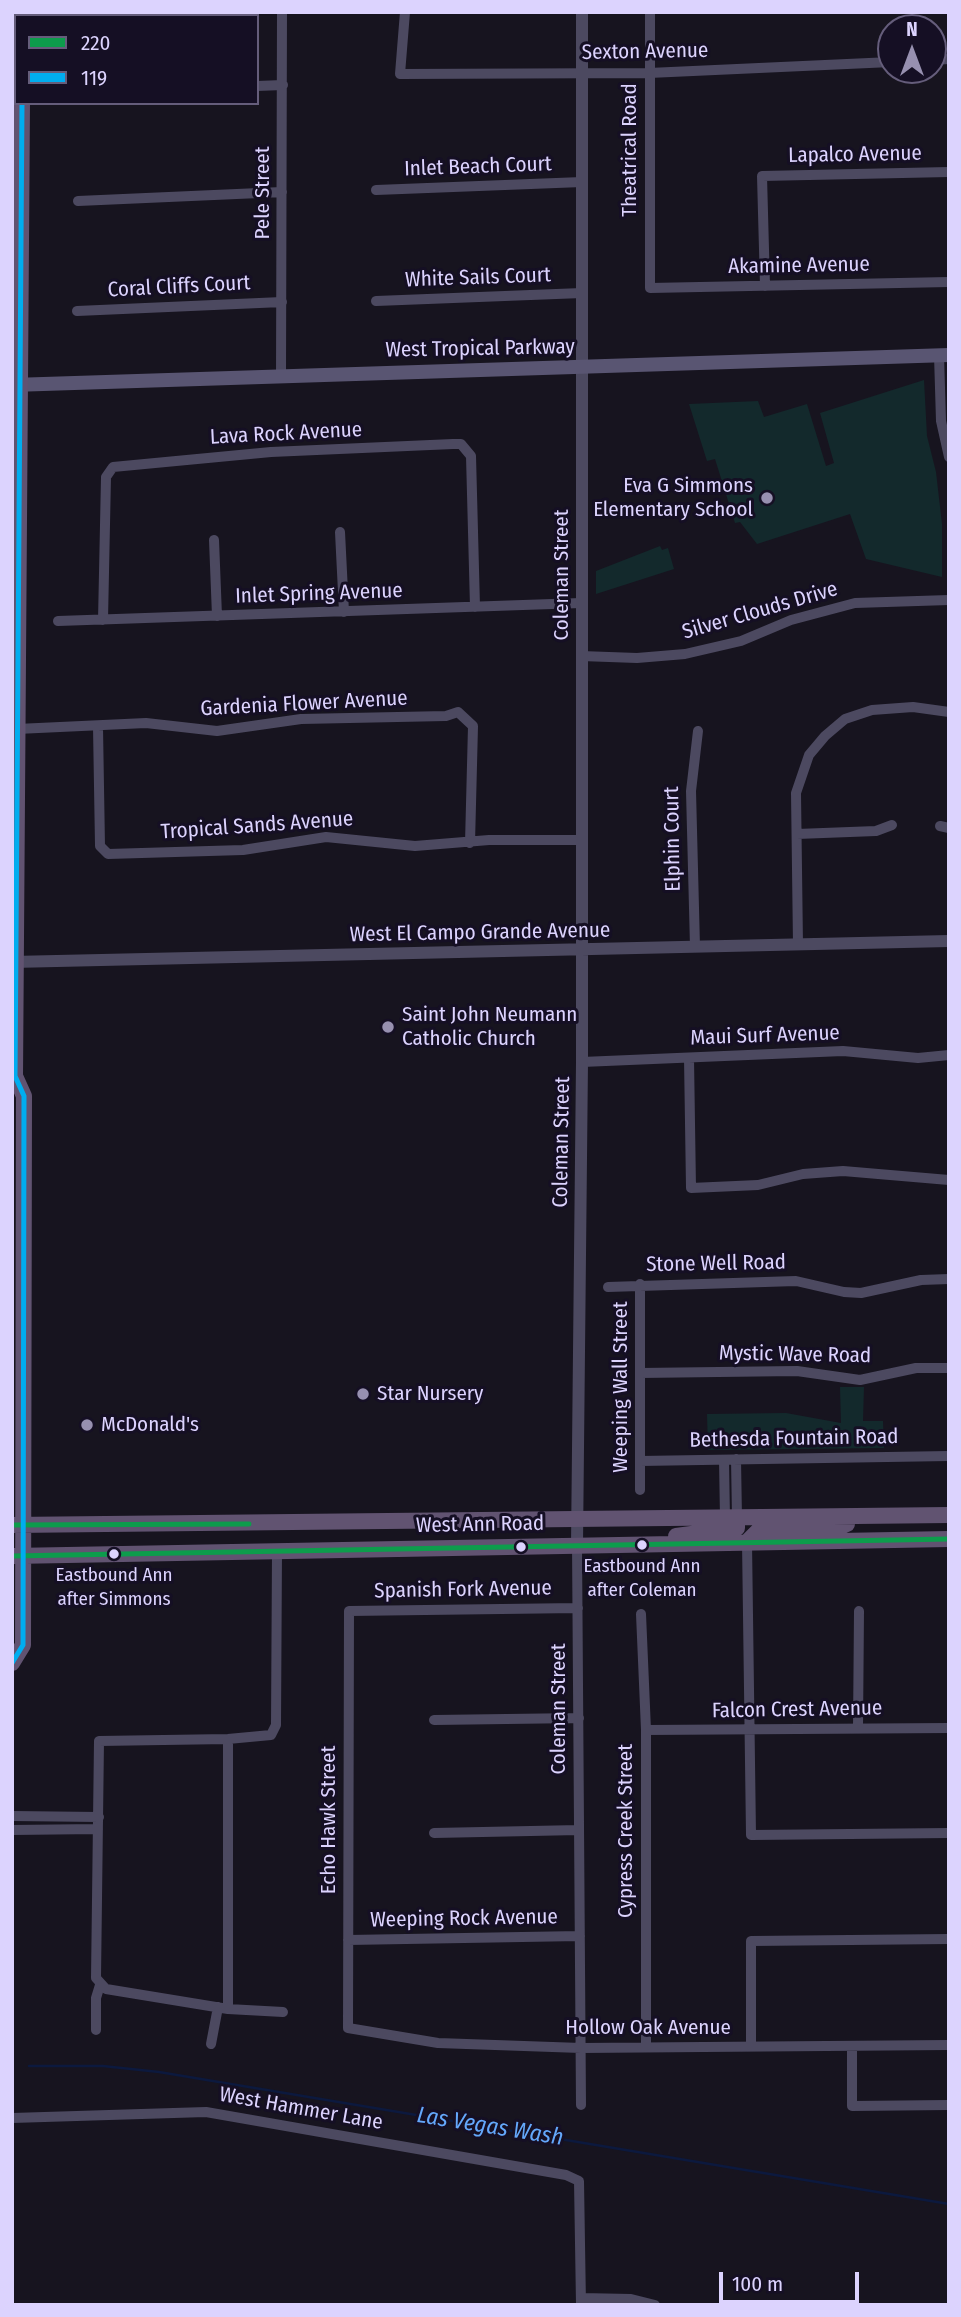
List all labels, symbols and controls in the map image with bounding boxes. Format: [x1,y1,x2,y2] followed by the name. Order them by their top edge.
[14,14,259,105] legend
[877,14,947,84] north arrow
[906,18,918,41] text: N
[81,30,110,56] text: 220
[582,38,708,66] street label: Sexton Avenue
[81,65,107,91] text: 119
[617,83,643,217] street label: Theatrical Road
[788,141,922,169] street label: Lapalco Avenue
[250,146,276,240] street label: Pele Street
[404,152,552,182] street label: Inlet Beach Court
[728,252,870,280] street label: Akamine Avenue
[405,263,551,293] street label: White Sails Court
[107,271,251,303] street label: Coral Cliffs Court
[385,335,575,363] street label: West Tropical Parkway
[209,417,363,451] street label: Lava Rock Avenue
[593,473,753,523] place label: Eva G Simmons Elementary School
[759,490,775,506] marker: Eva G Simmons Elementary School
[549,509,575,641] street label: Coleman Street
[679,577,841,645] street label: Silver Clouds Drive
[235,578,403,610] street label: Inlet Spring Avenue
[200,686,408,722] street label: Gardenia Flower Avenue
[659,786,687,892] street label: Elphin Court
[160,807,354,845] street label: Tropical Sands Avenue
[349,918,611,948] street label: West El Campo Grande Avenue
[402,1002,577,1052] place label: Saint John Neumann Catholic Church
[380,1019,396,1035] marker: Saint John Neumann Catholic Church
[690,1021,840,1051] street label: Maui Surf Avenue
[548,1076,576,1208] street label: Coleman Street
[646,1250,786,1278] street label: Stone Well Road
[608,1301,634,1473] street label: Weeping Wall Street
[719,1341,871,1369] street label: Mystic Wave Road
[377,1381,483,1407] place label: Star Nursery
[355,1386,371,1402] marker: Star Nursery
[101,1412,199,1438] place label: McDonald's
[79,1417,95,1433] marker: McDonald's
[689,1425,899,1453] street label: Bethesda Fountain Road
[416,1511,544,1539] street label: West Ann Road
[635,1538,649,1552] marker: Eastbound Ann after Coleman
[514,1540,528,1554] unlabelled marker
[107,1547,121,1561] marker: Eastbound Ann after Simmons
[584,1556,700,1600] place label: Eastbound Ann after Coleman
[56,1565,172,1609] place label: Eastbound Ann after Simmons
[374,1576,552,1604] street label: Spanish Fork Avenue
[546,1643,572,1775] street label: Coleman Street
[712,1696,882,1724] street label: Falcon Crest Avenue
[613,1744,639,1918] street label: Cypress Creek Street
[316,1746,342,1894] street label: Echo Hawk Street
[370,1905,558,1933] street label: Weeping Rock Avenue
[565,2015,731,2041] street label: Hollow Oak Avenue
[217,2082,385,2136] street label: West Hammer Lane
[415,2102,565,2152] water label: Las Vegas Wash
[723,2258,863,2302] scale bar
[732,2271,783,2297] text: 100 m

